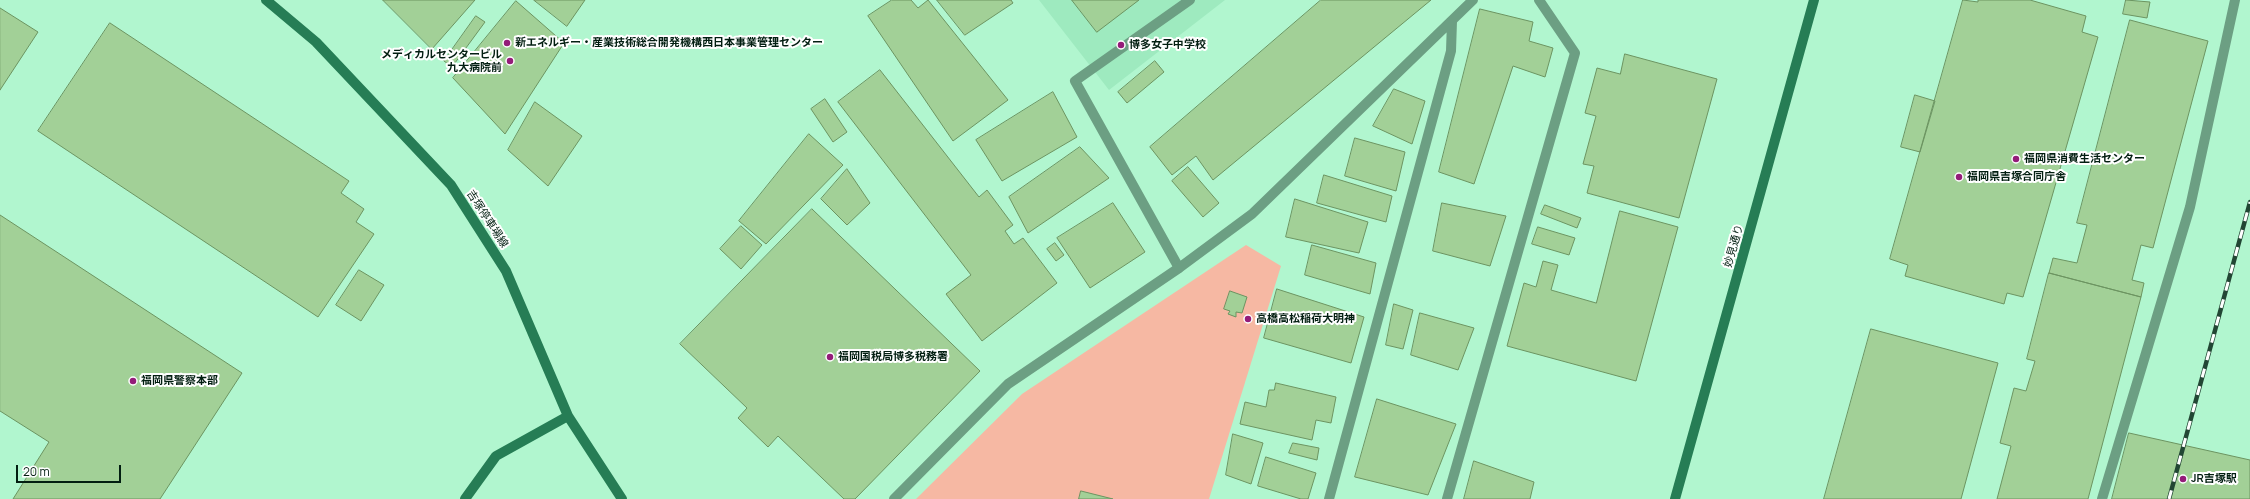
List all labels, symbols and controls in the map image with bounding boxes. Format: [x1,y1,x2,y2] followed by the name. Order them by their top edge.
[515,36,823,50] place label: 新エネルギー・産業技術総合開発機構西日本事業管理センター
[502,38,512,48] marker: 新エネルギー・産業技術総合開発機構西日本事業管理センター
[1129,38,1206,52] place label: 博多女子中学校
[1116,40,1126,50] marker: 博多女子中学校
[381,48,502,74] place label: メディカルセンタービル 九大病院前
[505,56,515,66] marker: メディカルセンタービル 九大病院前
[2024,152,2145,166] place label: 福岡県消費生活センター
[2011,154,2021,164] marker: 福岡県消費生活センター
[1967,170,2066,184] place label: 福岡県吉塚合同庁舎
[1954,172,1964,182] marker: 福岡県吉塚合同庁舎
[463,188,511,250] street label: 吉塚停車場線
[1722,223,1746,269] street label: 妙見通り
[1256,312,1355,326] place label: 高橋高松稲荷大明神
[1243,314,1253,324] marker: 高橋高松稲荷大明神
[838,350,948,364] place label: 福岡国税局博多税務署
[825,352,835,362] marker: 福岡国税局博多税務署
[141,374,218,388] place label: 福岡県警察本部
[128,376,138,386] marker: 福岡県警察本部
[18,457,123,483] scale bar
[23,463,50,480] text: 20 m
[2191,472,2237,486] place label: JR吉塚駅
[2178,474,2188,484] marker: JR吉塚駅

